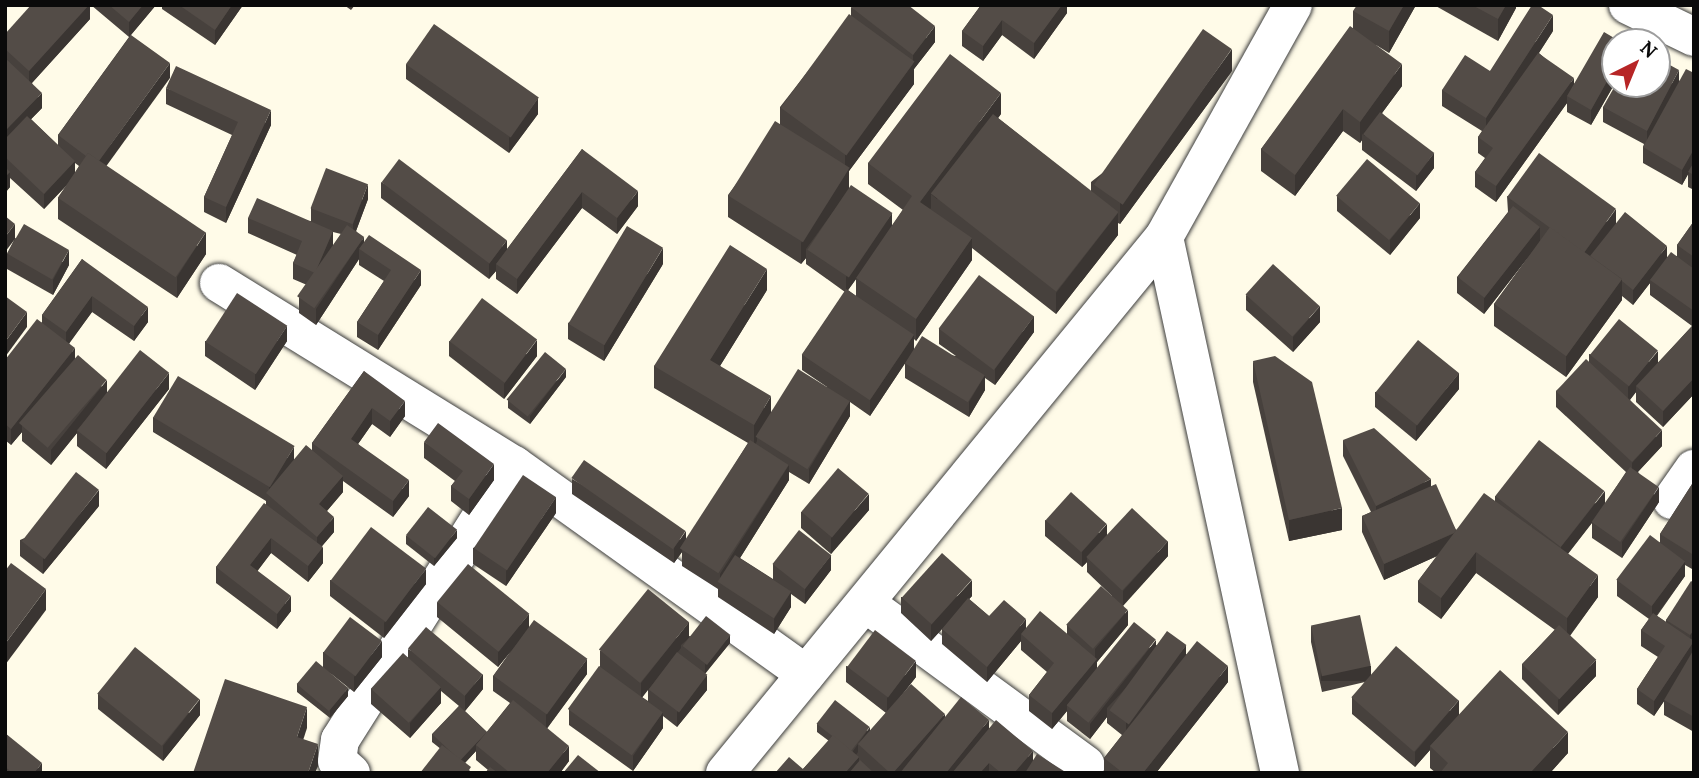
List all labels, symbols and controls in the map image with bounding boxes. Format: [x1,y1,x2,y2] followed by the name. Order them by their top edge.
[1601,28,1671,98] north arrow
[1635,35,1663,63] text: N

